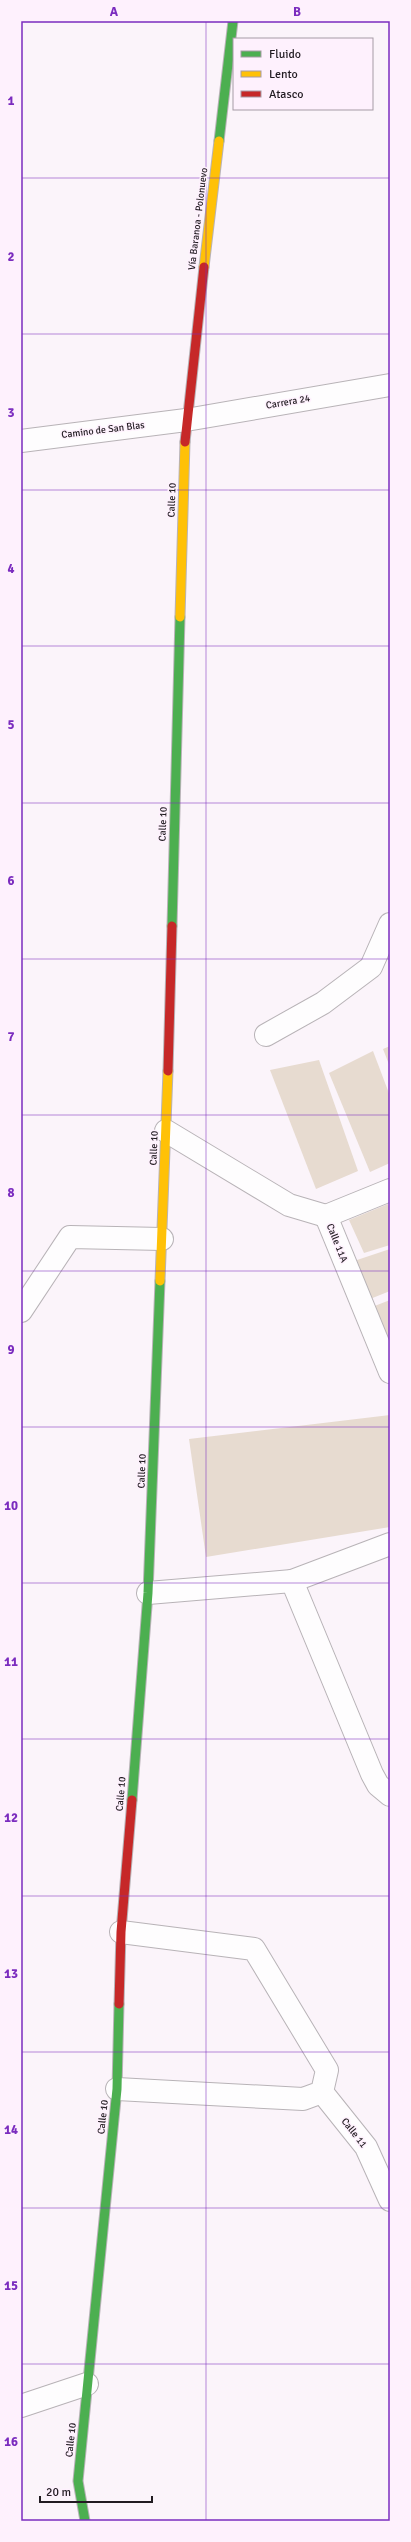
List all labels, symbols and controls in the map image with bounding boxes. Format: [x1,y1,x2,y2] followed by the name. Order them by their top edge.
[110,4,119,20] text: A
[293,4,301,20] text: B
[233,38,373,110] legend
[269,47,301,62] text: Fluido
[269,67,298,82] text: Lento
[269,87,304,102] text: Atasco
[7,93,15,109] text: 1
[186,167,210,271] street label: Vía Baranoa - Polonuevo
[7,249,15,265] text: 2
[265,392,312,412] street label: Carrera 24
[7,405,15,421] text: 3
[61,419,146,441] street label: Camino de San Blas
[165,482,179,518] street label: Calle 10
[7,561,15,577] text: 4
[7,717,15,733] text: 5
[156,806,170,842] street label: Calle 10
[7,873,15,889] text: 6
[7,1029,15,1045] text: 7
[147,1130,161,1166] street label: Calle 10
[7,1185,15,1201] text: 8
[324,1222,350,1264] street label: Calle 11A
[7,1342,15,1358] text: 9
[135,1453,149,1489] street label: Calle 10
[4,1498,18,1514] text: 10
[4,1654,18,1670] text: 11
[114,1776,128,1812] street label: Calle 10
[4,1810,18,1826] text: 12
[4,1966,18,1982] text: 13
[95,2099,111,2135] street label: Calle 10
[339,2116,369,2150] street label: Calle 11
[4,2122,18,2138] text: 14
[4,2278,18,2294] text: 15
[63,2422,79,2458] street label: Calle 10
[4,2434,18,2450] text: 16
[40,2478,152,2504] scale bar
[46,2485,71,2500] text: 20 m

